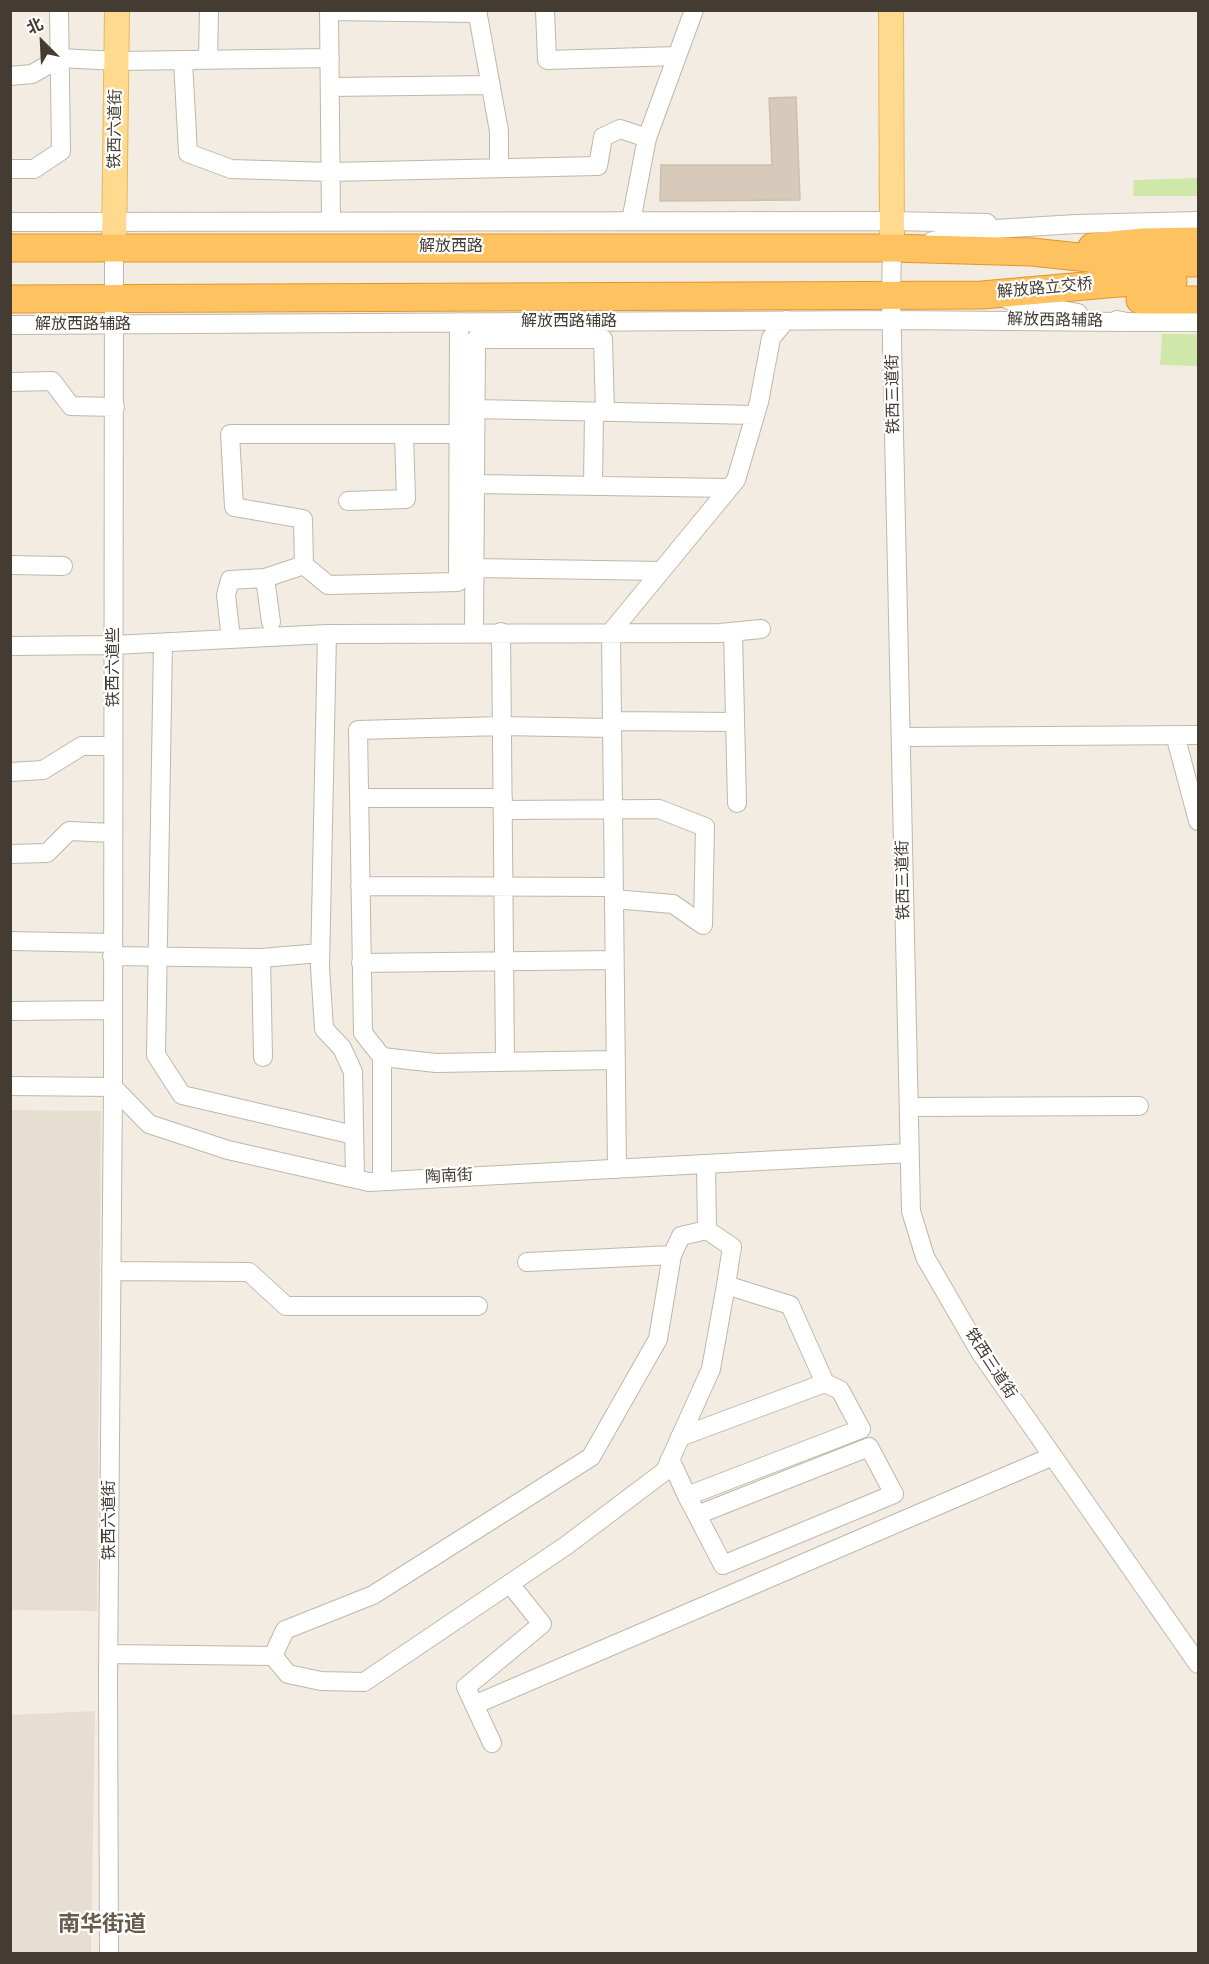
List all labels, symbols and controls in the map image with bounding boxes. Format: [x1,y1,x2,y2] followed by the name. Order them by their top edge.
[22,11,47,40] text: 北
[12,12,72,72] north arrow
[106,89,126,169] street label: 铁西六道街
[419,237,483,257] street label: 解放西路
[996,275,1094,303] street label: 解放路立交桥
[1007,311,1103,331] street label: 解放西路辅路
[521,312,617,332] street label: 解放西路辅路
[35,315,131,335] street label: 解放西路辅路
[884,354,904,434] street label: 铁西三道街
[104,627,124,707] street label: 铁西六道些
[894,840,914,920] street label: 铁西三道街
[425,1166,473,1188] street label: 陶南街
[960,1325,1020,1403] street label: 铁西三道街
[100,1480,120,1560] street label: 铁西六道街
[58,1913,146,1939] district label: 南华街道

